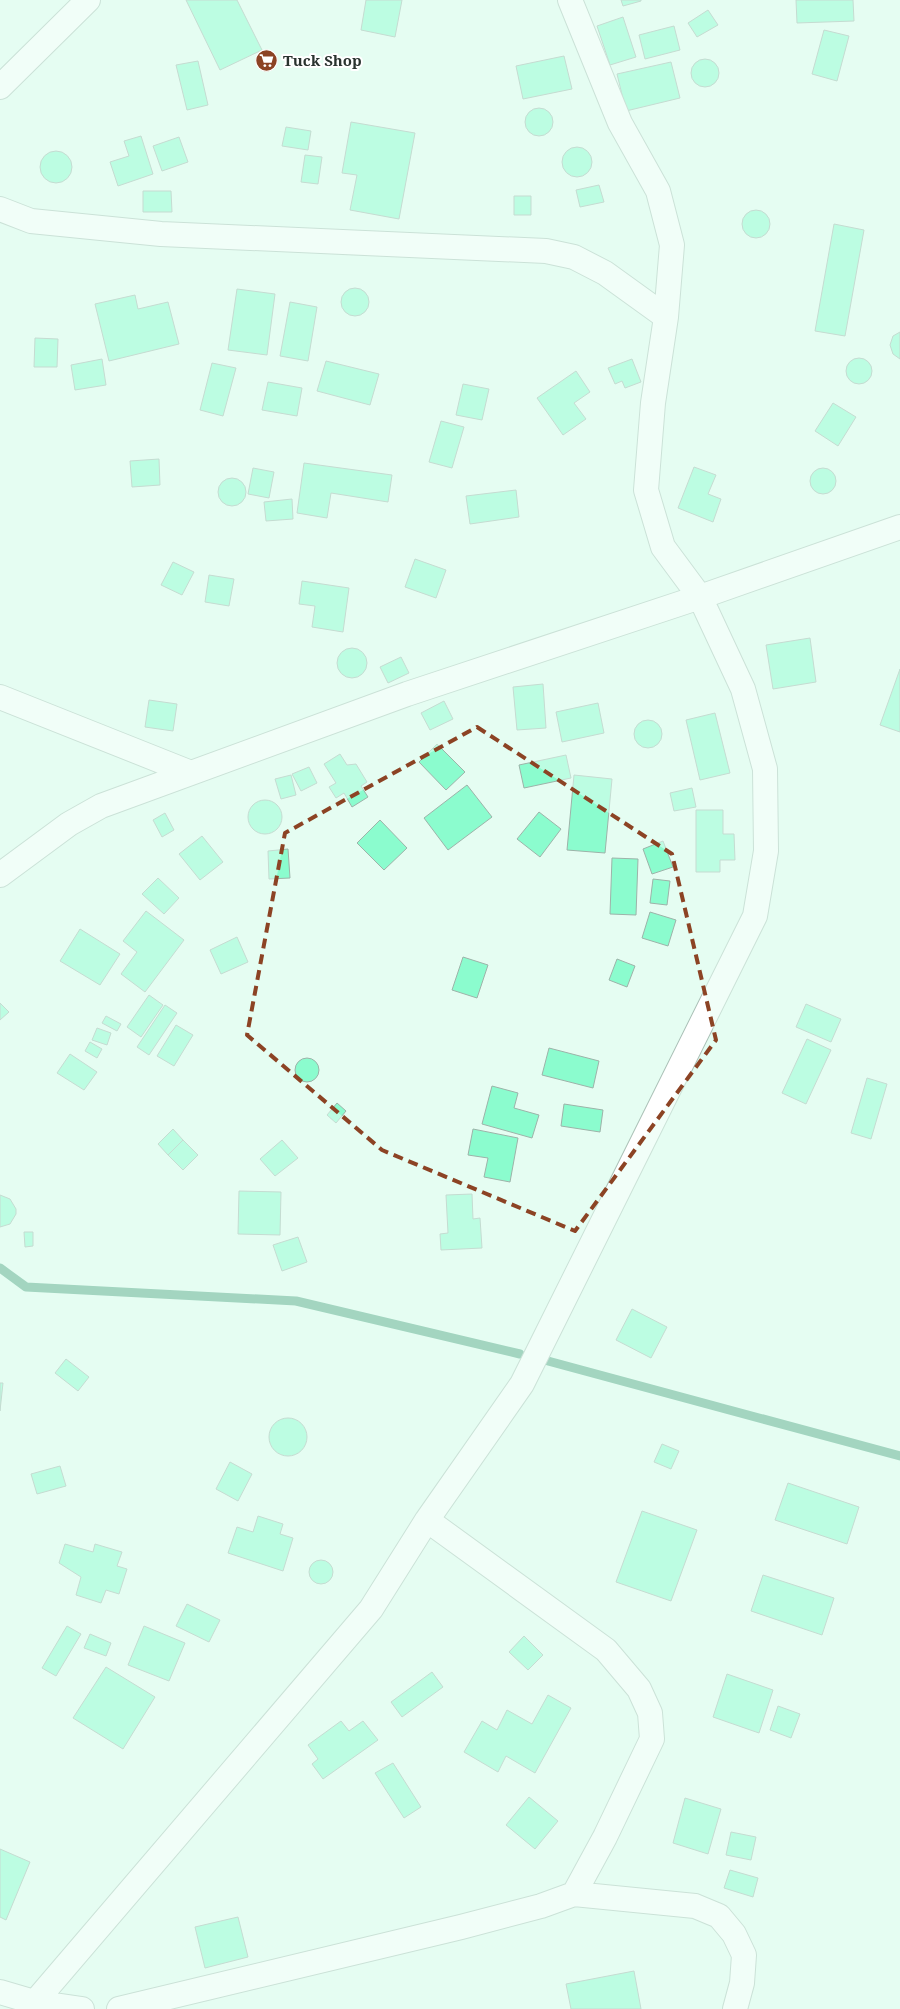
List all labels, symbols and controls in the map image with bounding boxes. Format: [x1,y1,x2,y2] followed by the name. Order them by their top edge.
[255,48,279,72] supermarket icon: Tuck Shop
[283,50,362,70] place label: Tuck Shop

